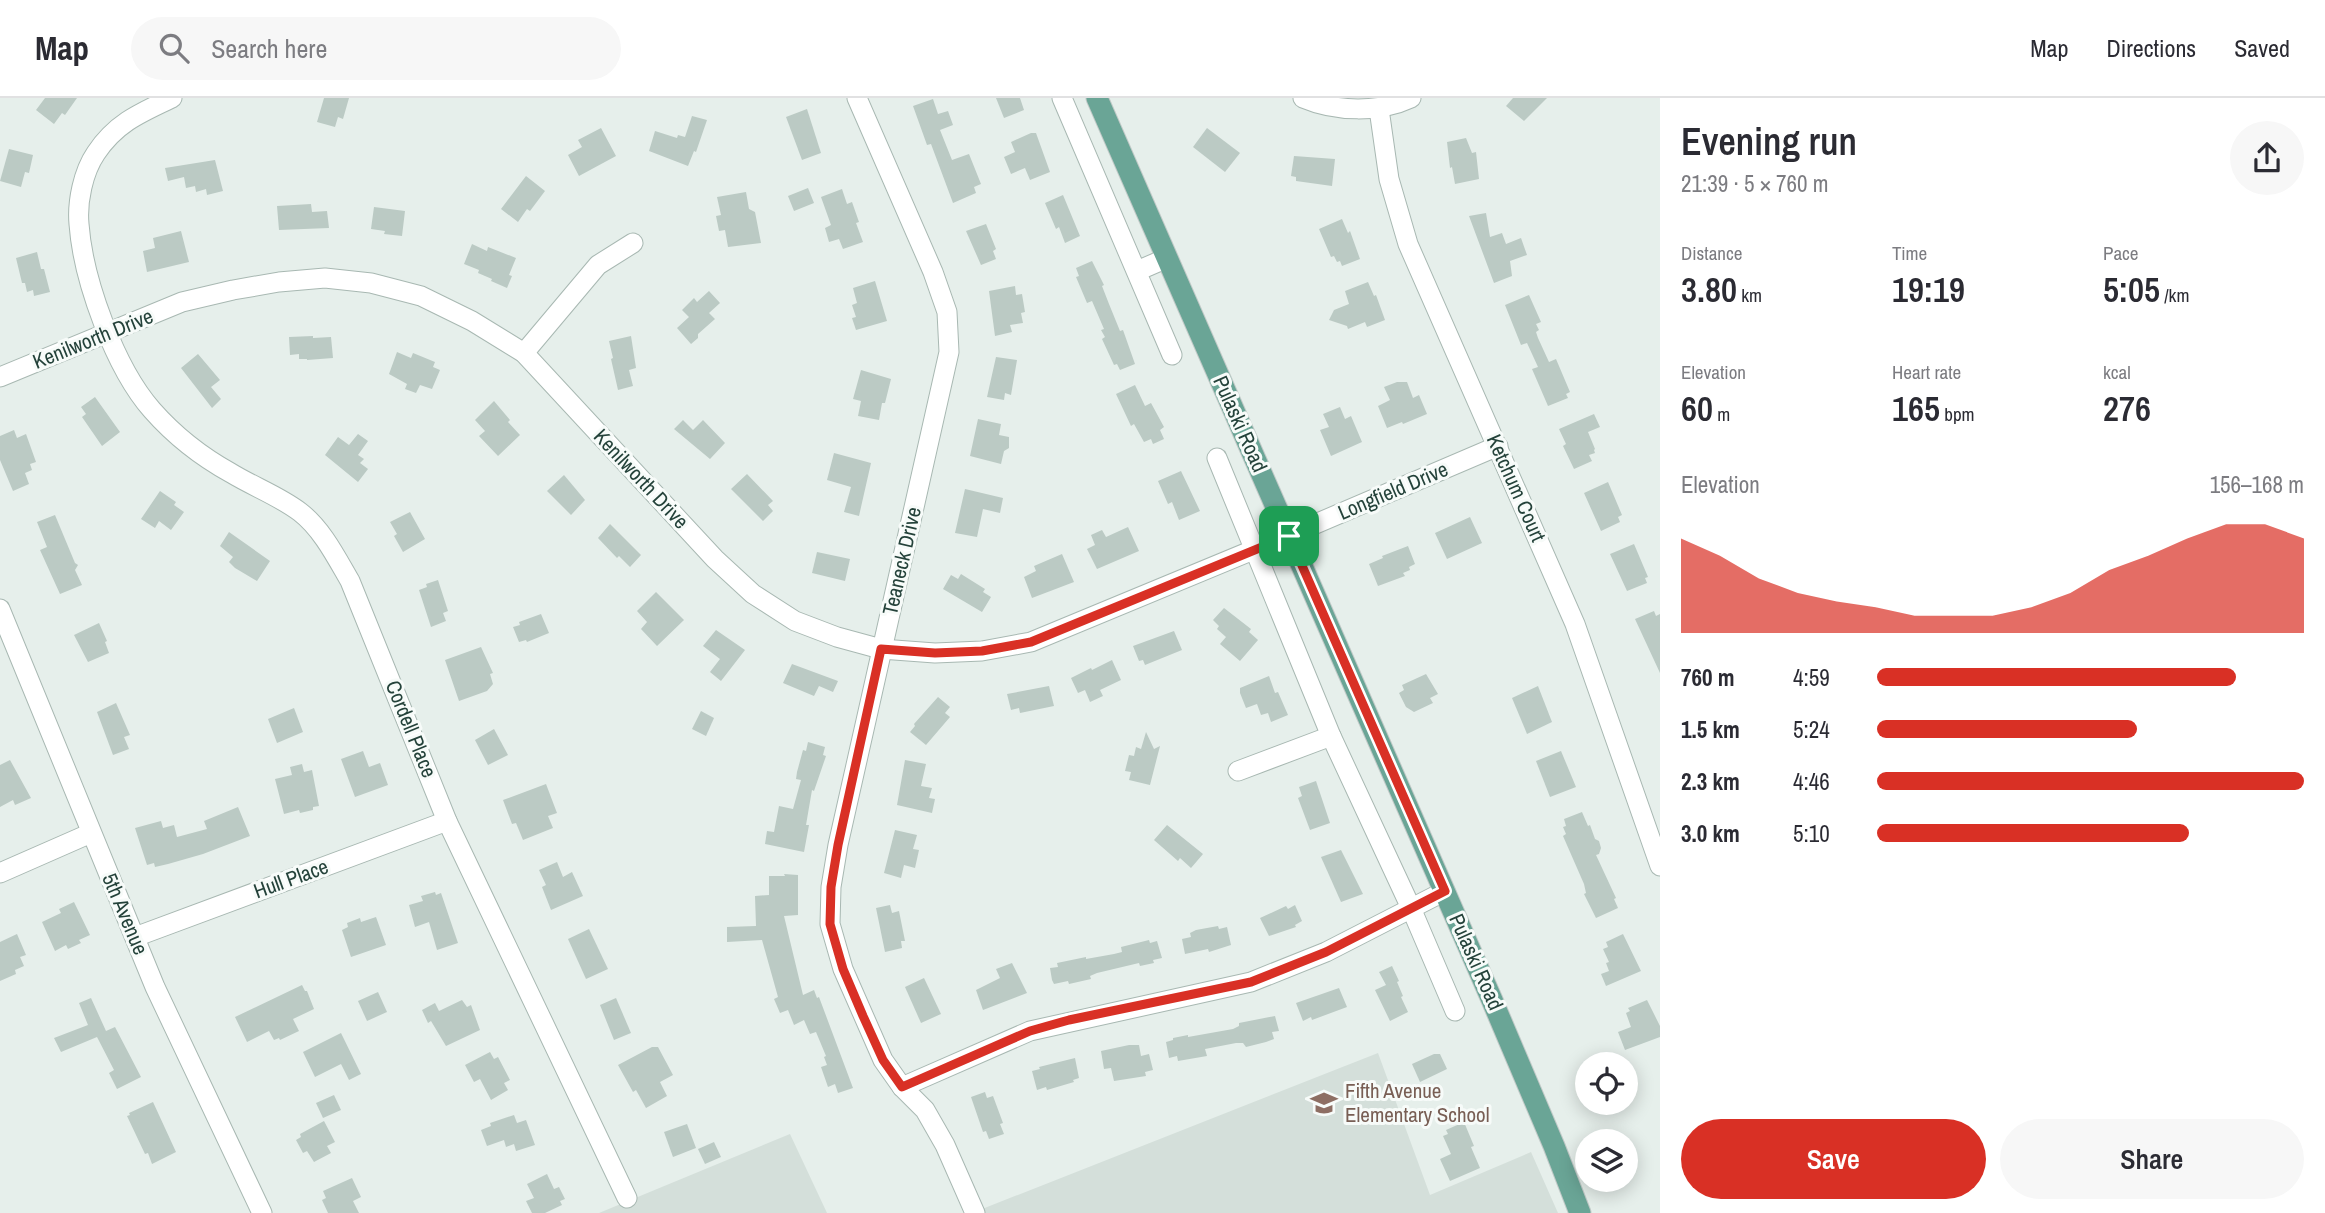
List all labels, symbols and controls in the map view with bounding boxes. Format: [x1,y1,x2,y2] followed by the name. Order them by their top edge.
[131,17,621,80] search box
[35,26,89,70] text: Map
[155,29,193,67] icon: search
[211,31,327,66] text: Search here
[2030,32,2068,64] text: Map
[2106,32,2196,64] text: Directions
[2234,32,2290,64] text: Saved
[1681,116,1857,167] text: Evening run
[2230,121,2304,195] button: share
[1681,168,1828,199] text: 21:39 · 5 × 760 m
[1681,240,1742,266] text: Distance
[1892,240,1927,266] text: Time
[2103,240,2139,266] text: Pace
[1681,266,1737,313] text: 3.80
[1892,266,1965,313] text: 19:19
[2103,266,2160,313] text: 5:05
[1737,282,1762,308] text: km
[2160,282,2189,308] text: /km
[28,301,157,376] street label: Kenilworth Drive
[1681,359,1746,385] text: Elevation
[1892,359,1961,385] text: Heart rate
[2103,359,2131,385] text: kcal
[1206,371,1275,476] street label: Pulaski Road
[1681,385,1713,432] text: 60
[1892,385,1940,432] text: 165
[2103,385,2151,432] text: 276
[1713,401,1730,427] text: m
[1940,401,1975,427] text: bpm
[587,422,695,535] street label: Kenilworth Drive
[1480,429,1553,546] street label: Ketchum Court
[1333,454,1452,527] street label: Longfield Drive
[1681,469,1760,500] text: Elevation
[2210,469,2304,500] text: 156–168 m
[875,504,928,618] street label: Teaneck Drive
[1259,506,1319,566] pin
[1270,517,1308,555] icon: arrive
[1681,662,1734,693] text: 760 m
[1793,662,1830,693] text: 4:59
[379,676,444,782] street label: Cordell Place
[1681,714,1740,745] text: 1.5 km
[1793,714,1830,745] text: 5:24
[1681,766,1740,797] text: 2.3 km
[1793,766,1830,797] text: 4:46
[1681,818,1740,849] text: 3.0 km
[1793,818,1830,849] text: 5:10
[249,852,332,905] street label: Hull Place
[95,869,156,959] street label: 5th Avenue
[1442,909,1511,1014] street label: Pulaski Road
[1575,1052,1638,1192] map controls
[1575,1052,1638,1115] button: locate
[1345,1076,1490,1129] place label: Fifth Avenue Elementary School
[1309,1088,1339,1118] school or university icon: Fifth Avenue Elementary School
[1681,1119,1986,1199] button: Save
[2000,1119,2304,1199] button: Share
[1575,1129,1638,1192] button: layers

